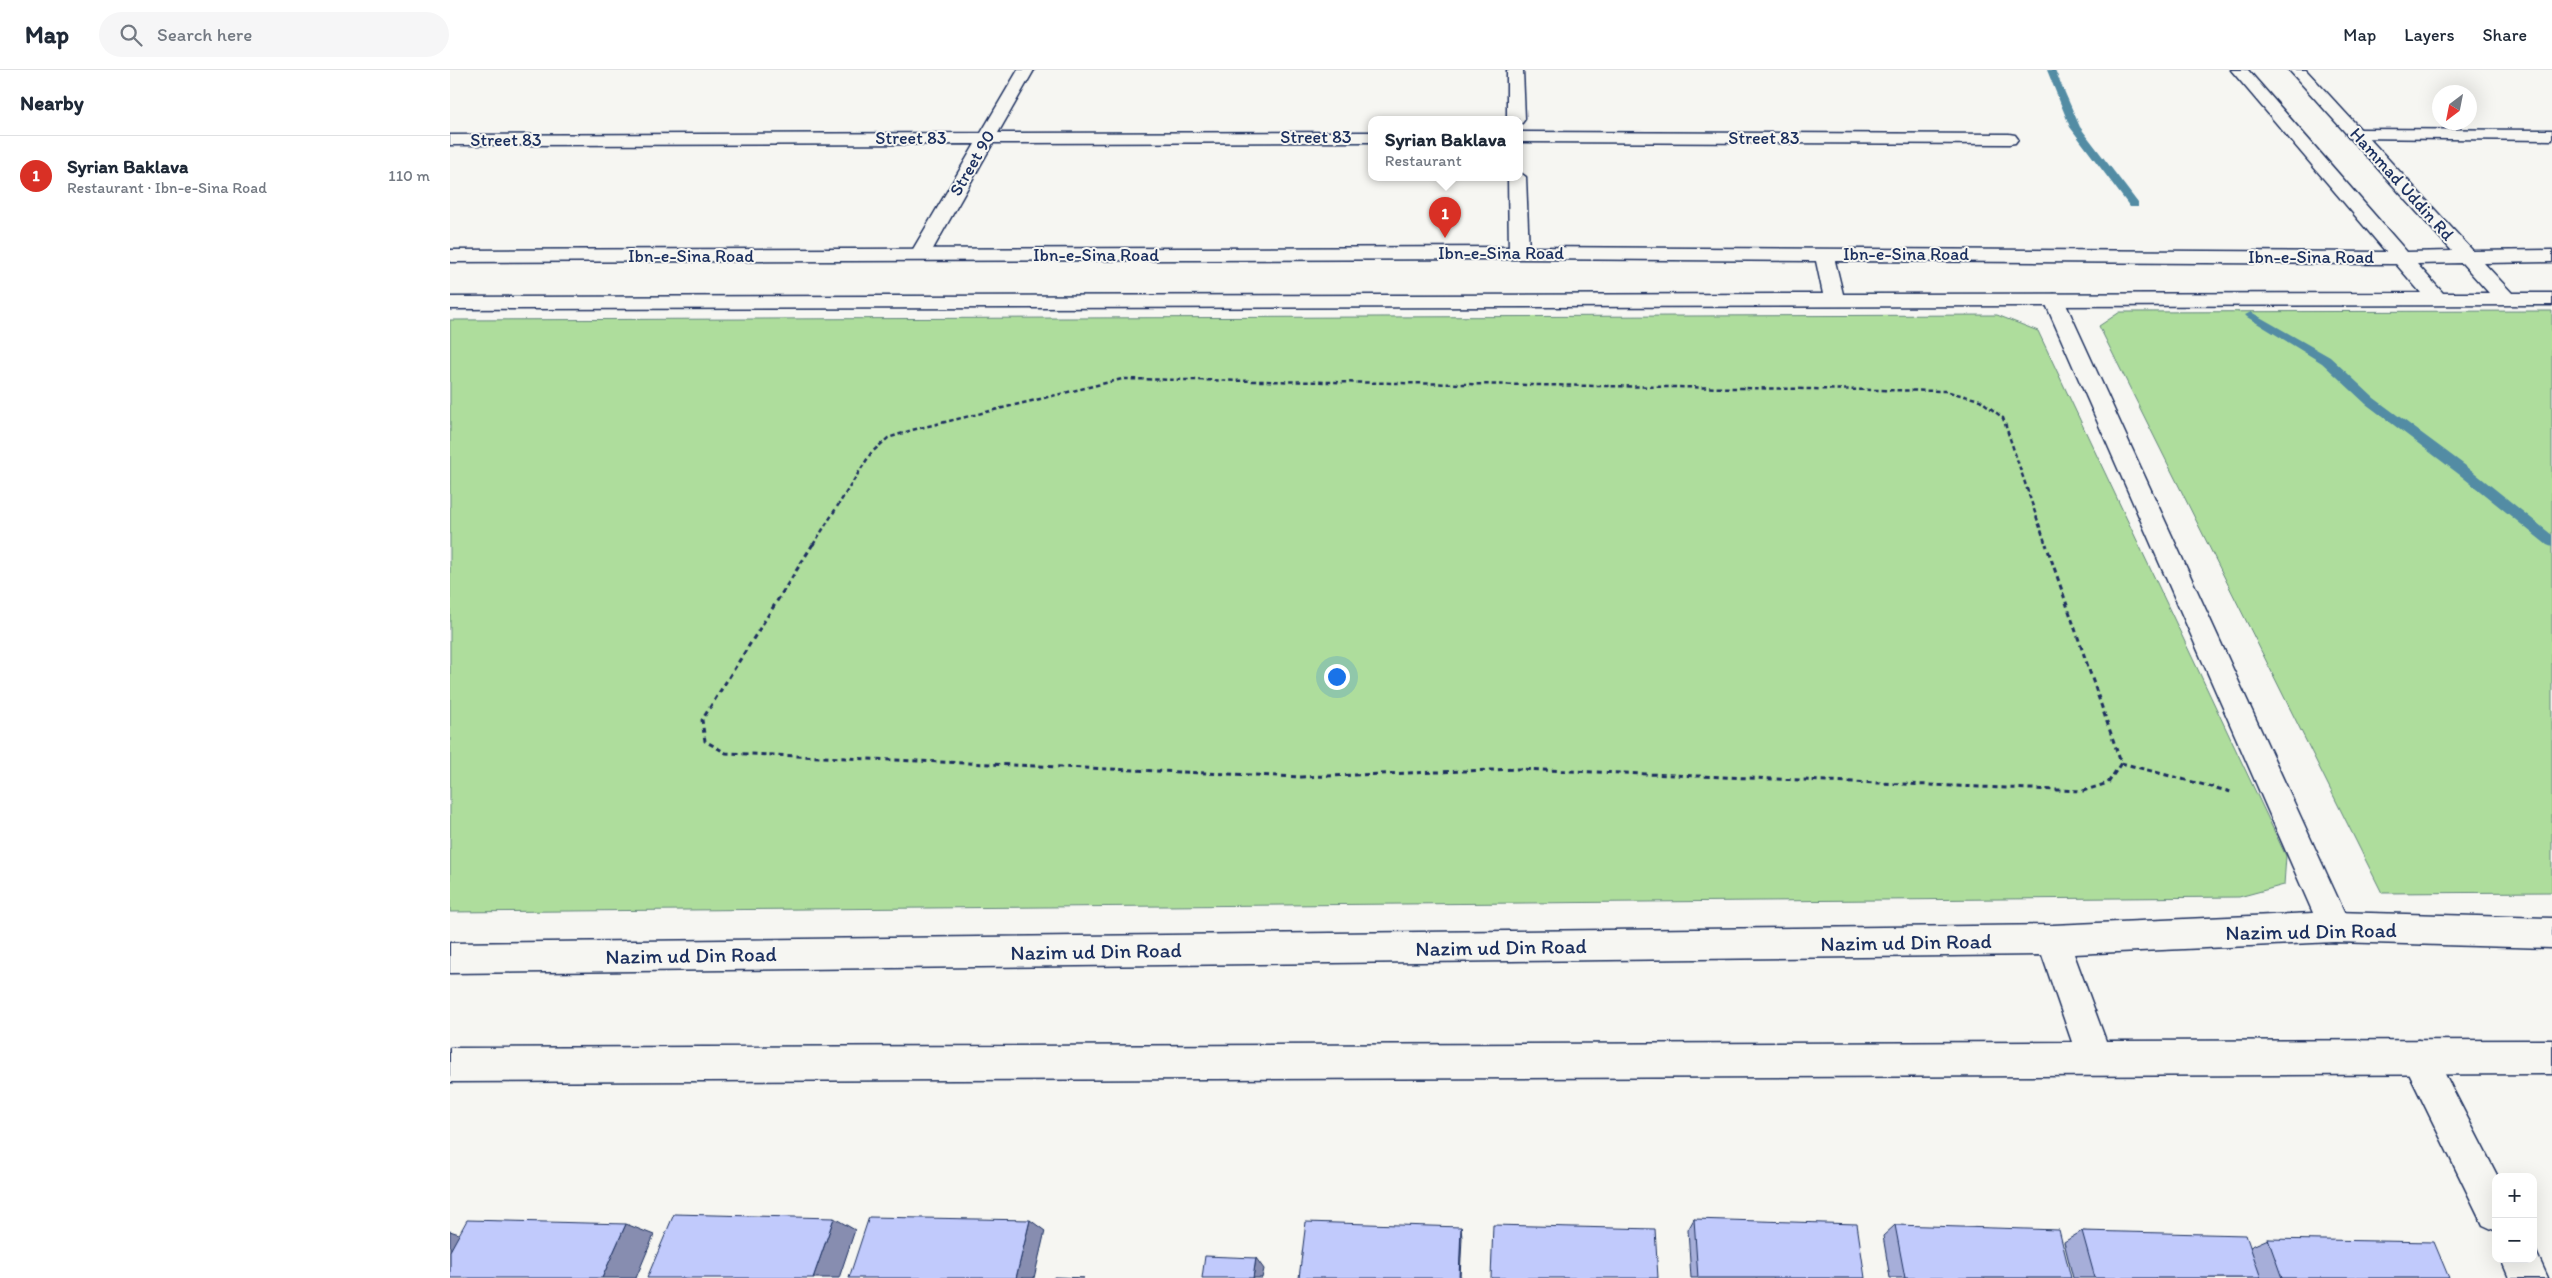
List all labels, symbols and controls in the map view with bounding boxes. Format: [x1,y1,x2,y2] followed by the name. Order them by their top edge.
[99,12,449,57] search box
[25,20,69,49] text: Map
[117,21,145,49] icon: search
[157,23,252,46] text: Search here
[2343,24,2376,46] text: Map
[2404,24,2454,46] text: Layers
[2482,24,2527,46] text: Share
[2432,85,2477,130] north arrow
[20,90,84,115] text: Nearby
[1368,116,1523,181] popup
[2345,123,2459,245] street label: Hammad Uddin Rd
[944,126,1000,200] street label: Street 90
[1280,126,1352,148] street label: Street 83
[875,127,947,149] street label: Street 83
[1728,127,1800,149] street label: Street 83
[1385,128,1506,151] text: Syrian Baklava
[470,129,542,151] street label: Street 83
[1385,151,1462,170] text: Restaurant
[67,155,188,178] text: Syrian Baklava
[32,166,40,185] text: 1
[388,166,430,185] text: 110 m
[67,178,267,197] text: Restaurant · Ibn-e-Sina Road
[1429,197,1461,238] pin: 1
[1438,242,1564,264] street label: Ibn-e-Sina Road
[1843,243,1969,265] street label: Ibn-e-Sina Road
[1033,244,1159,266] street label: Ibn-e-Sina Road
[628,245,754,267] street label: Ibn-e-Sina Road
[2248,246,2374,268] street label: Ibn-e-Sina Road
[1324,664,1350,690] your location
[2225,917,2397,945] street label: Nazim ud Din Road
[1820,928,1992,956] street label: Nazim ud Din Road
[1415,933,1587,961] street label: Nazim ud Din Road
[1010,937,1182,965] street label: Nazim ud Din Road
[605,941,777,969] street label: Nazim ud Din Road
[2492,1173,2537,1263] map controls
[2492,1173,2537,1218] button: +
[2492,1218,2537,1263] button: −

